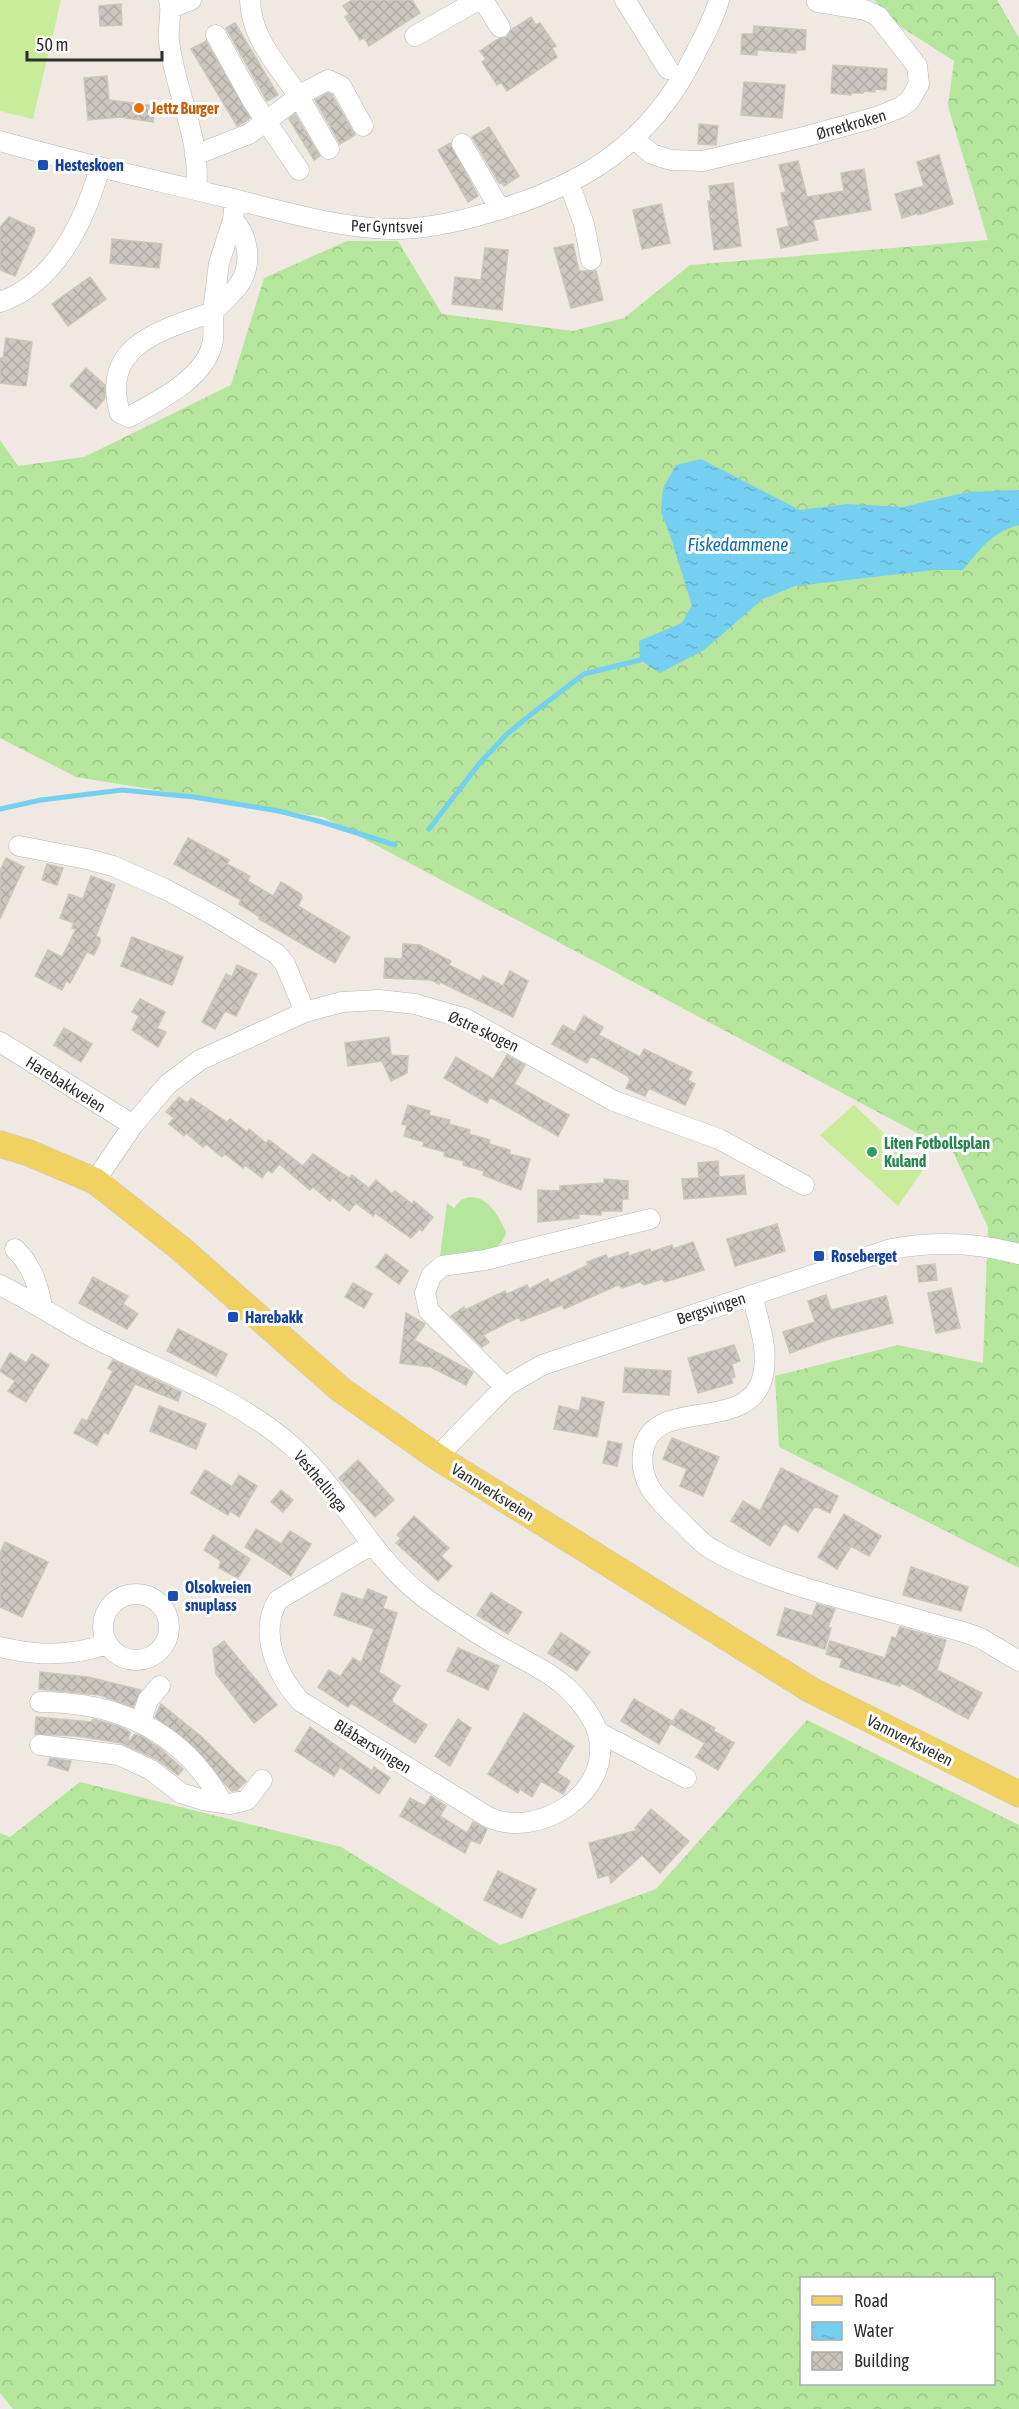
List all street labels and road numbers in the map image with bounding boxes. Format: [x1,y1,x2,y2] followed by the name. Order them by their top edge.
[814,105,888,143] street label: Ørretkroken
[351,216,423,237] street label: Per Gyntsvei
[446,1007,522,1056] street label: Østre skogen
[23,1052,109,1116] street label: Harebakkveien
[674,1288,748,1329] street label: Bergsvingen
[290,1447,352,1516] street label: Vesthellinga
[448,1460,538,1524] street label: Vannverksveien
[864,1711,956,1769] street label: Vannverksveien
[331,1715,415,1778] street label: Blåbærsvingen

